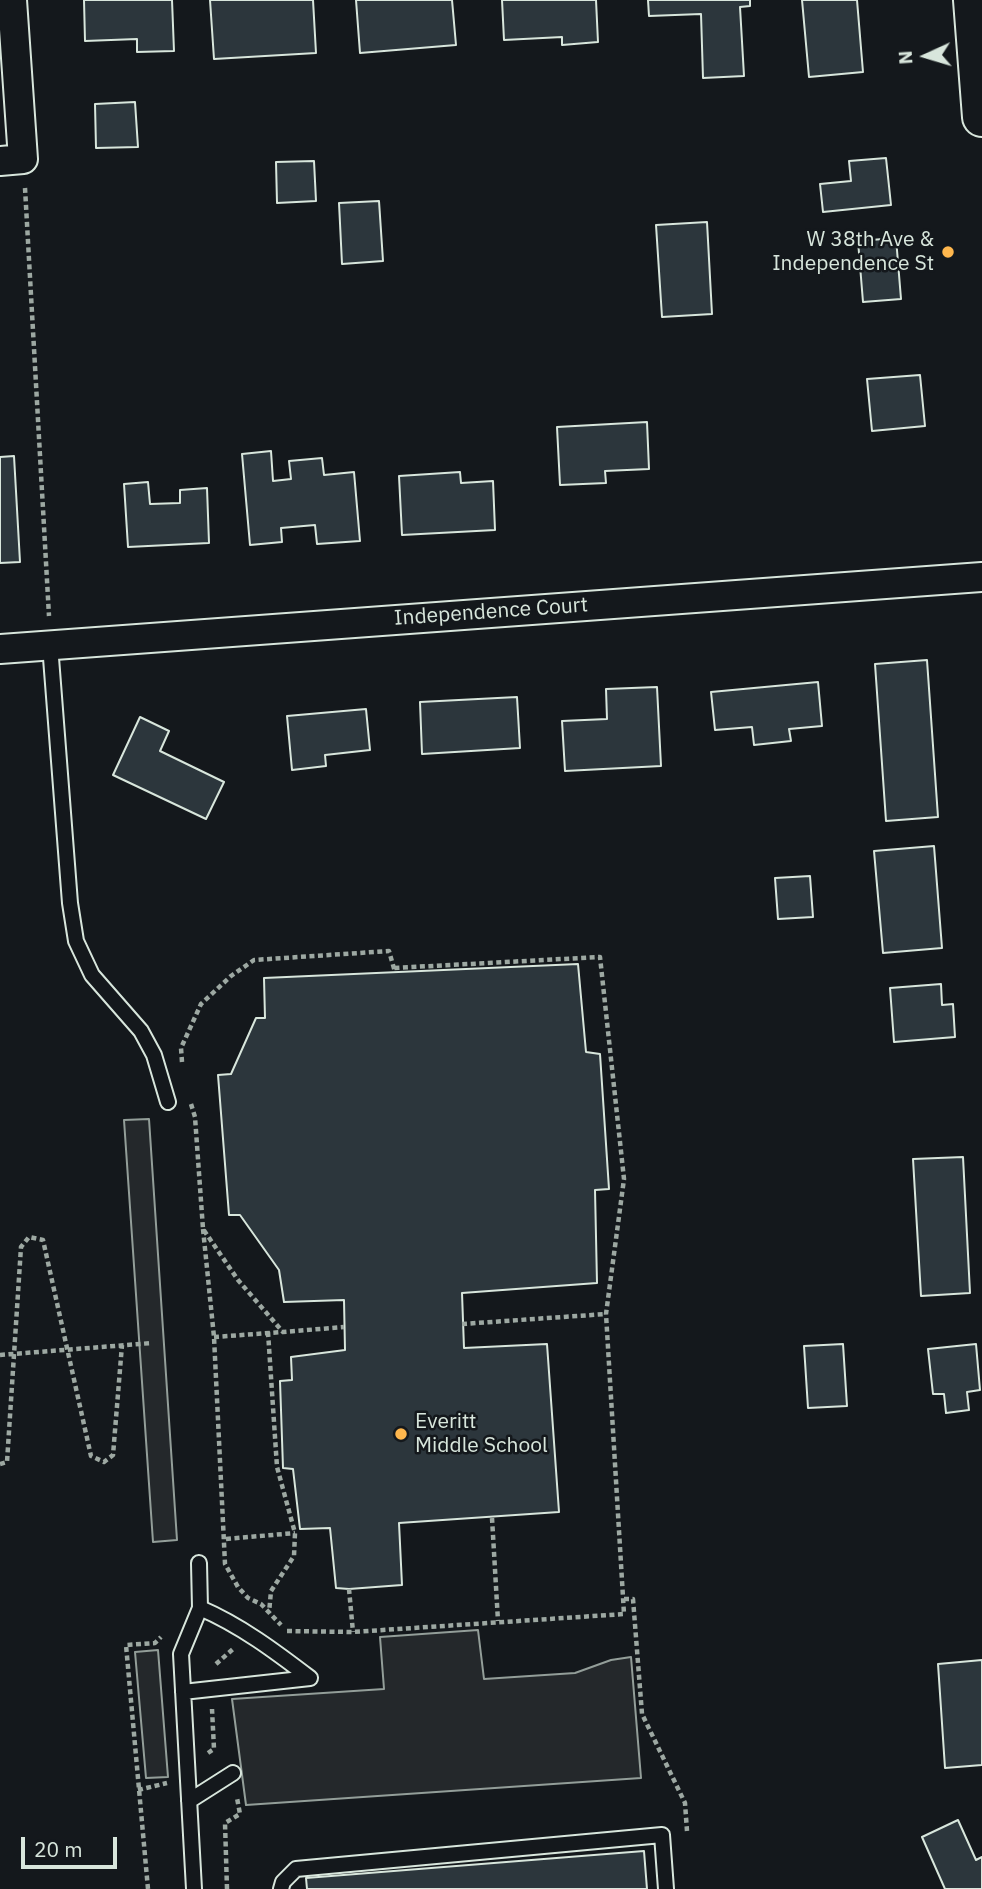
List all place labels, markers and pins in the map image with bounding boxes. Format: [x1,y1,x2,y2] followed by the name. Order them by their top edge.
[772,227,934,277] place label: W 38th Ave & Independence St
[940,244,956,260] marker: W 38th Ave & Independence St
[415,1409,548,1459] place label: Everitt Middle School
[393,1426,409,1442] marker: Everitt Middle School

